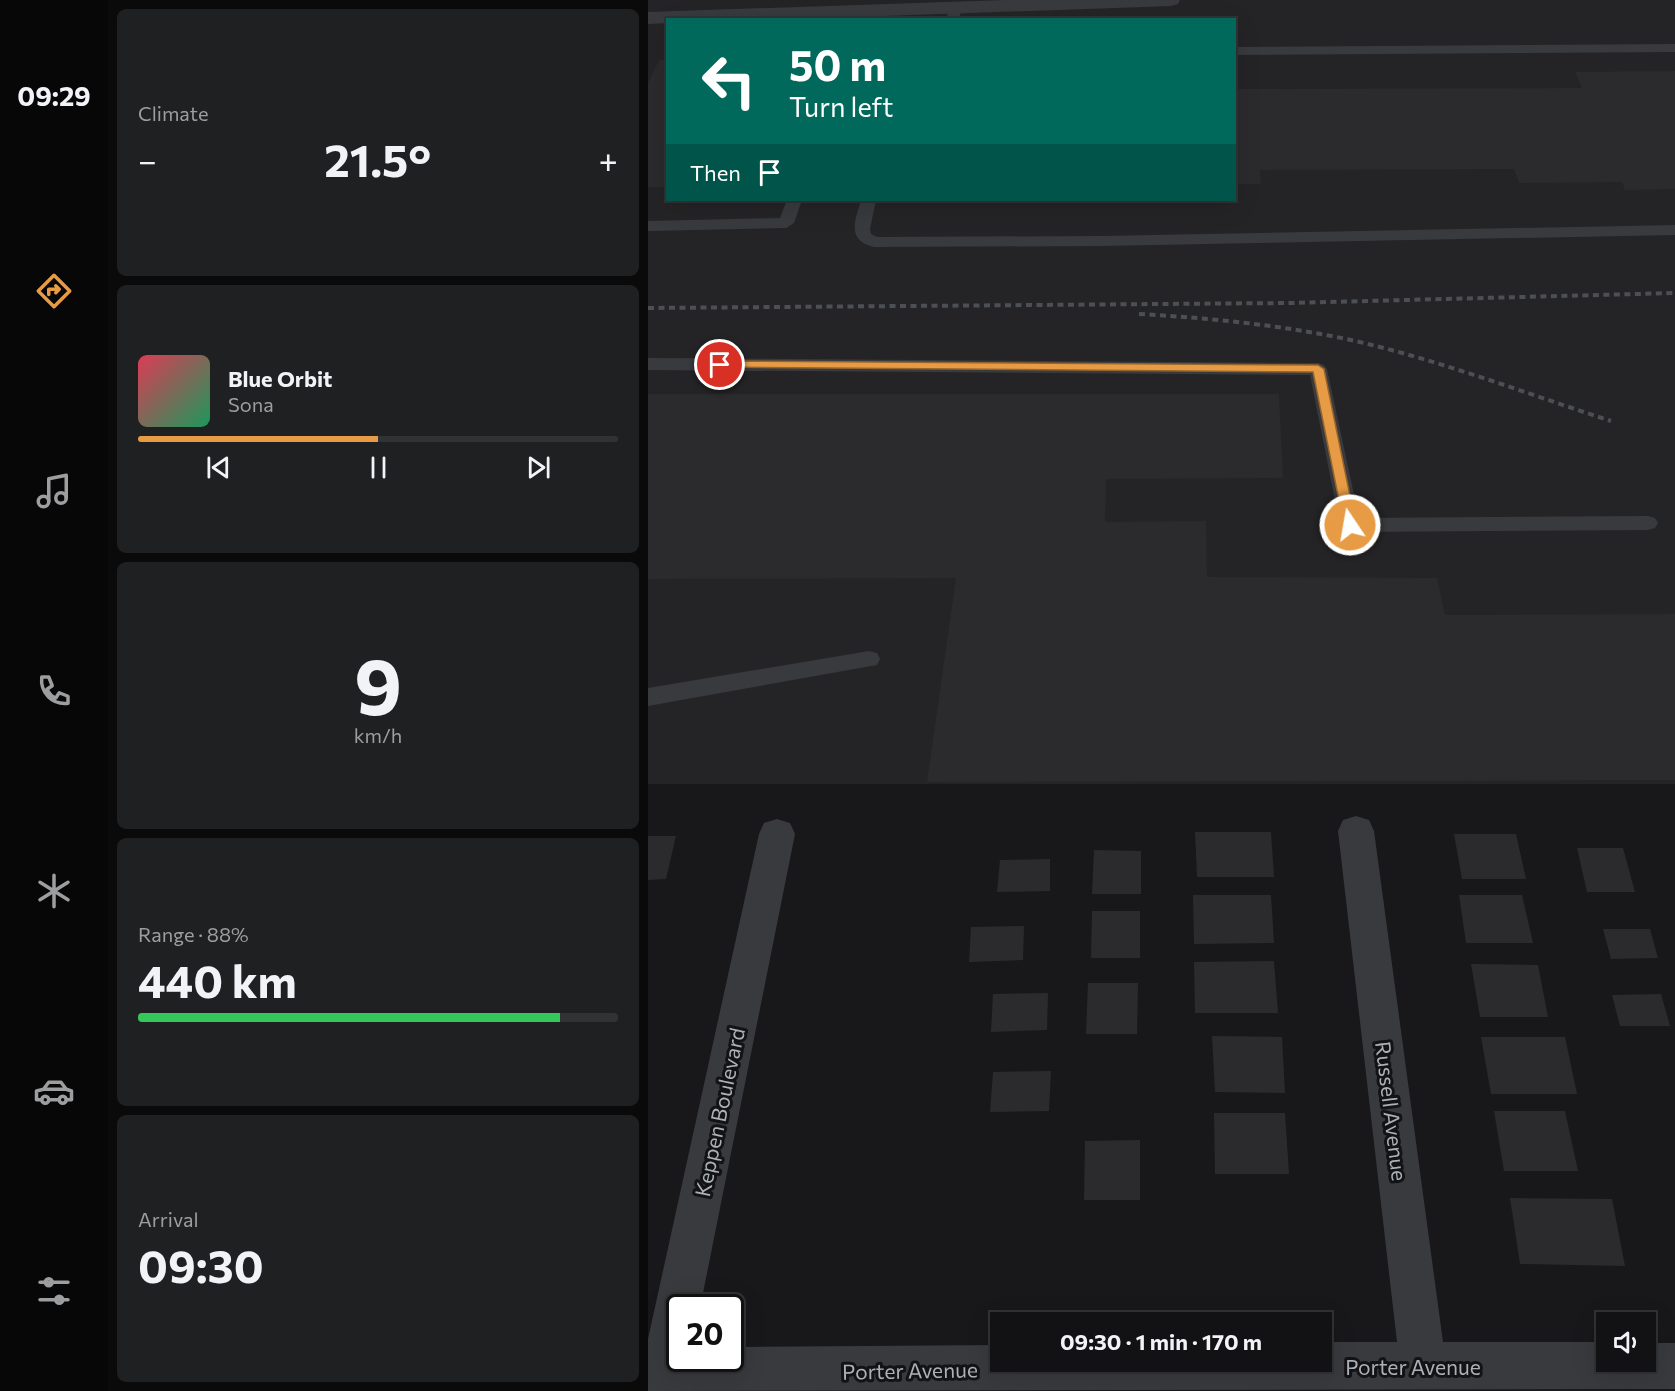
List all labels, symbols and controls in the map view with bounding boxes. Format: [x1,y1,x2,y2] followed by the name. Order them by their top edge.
[789,38,886,90] text: 50 m
[690,42,768,120] icon: left
[17,79,91,112] text: 09:29
[789,90,893,123] text: Turn left
[138,101,208,125] text: Climate
[324,131,431,186] text: 21.5°
[138,139,157,180] text: −
[599,139,618,180] text: +
[753,156,786,189] icon: arrive
[690,159,741,186] text: Then
[33,270,75,312] icon: directions
[694,339,745,390] pin
[703,348,736,381] icon: arrive
[228,365,332,392] text: Blue Orbit
[228,392,274,416] text: Sona
[202,451,235,484] icon: previous
[362,451,395,484] icon: pause
[522,451,555,484] icon: next
[33,470,75,512] icon: music
[1318,493,1382,557] position arrow
[354,636,402,731] text: 9
[33,670,75,712] icon: phone
[354,723,402,747] text: km/h
[33,870,75,912] icon: climate
[138,922,249,946] text: Range · 88%
[138,952,297,1007] text: 440 km
[689,1025,749,1199] street label: Keppen Boulevard
[1371,1040,1413,1182] street label: Russell Avenue
[33,1070,75,1112] icon: car
[138,1207,199,1231] text: Arrival
[138,1237,264,1292] text: 09:30
[33,1270,75,1312] icon: filters
[666,1294,744,1372] speed limit sign: 20
[1596,1312,1656,1372] map controls
[1596,1312,1656,1372] button: sound
[1060,1328,1262,1355] text: 09:30 · 1 min · 170 m
[1345,1354,1481,1379] street label: Porter Avenue
[842,1356,978,1384] street label: Porter Avenue

